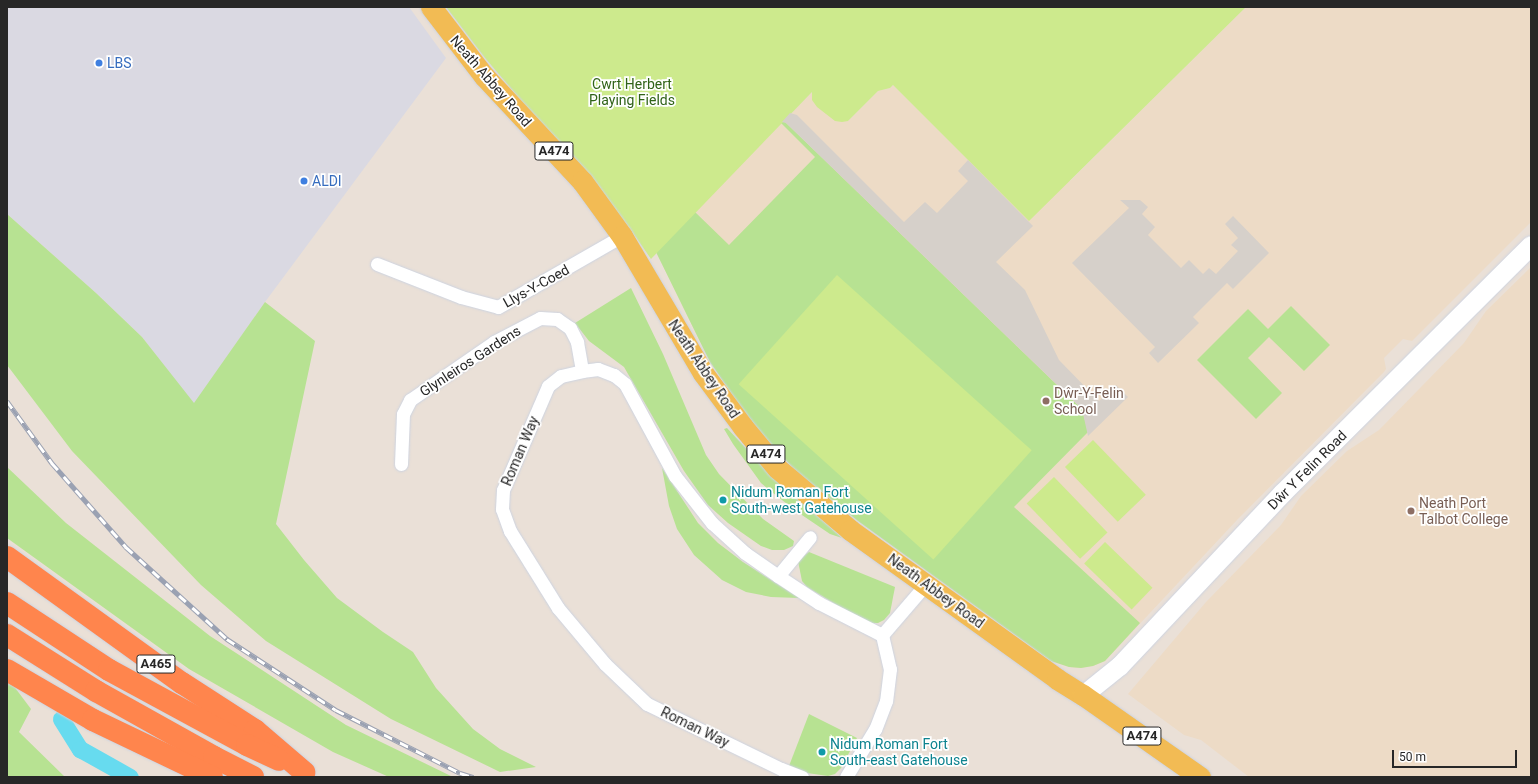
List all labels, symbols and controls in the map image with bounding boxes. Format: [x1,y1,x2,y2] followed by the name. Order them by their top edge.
[447,32,535,130] street label: Neath Abbey Road
[107,55,132,71] place label: LBS
[94,58,104,68] marker: LBS
[589,76,675,108] park label: Cwrt Herbert Playing Fields
[534,140,574,162] road number: A474
[312,173,342,189] place label: ALDI
[299,176,309,186] marker: ALDI
[500,261,572,311] street label: Llys-Y-Coed
[665,317,743,421] street label: Neath Abbey Road
[416,322,524,400] street label: Glynleiros Gardens
[1054,385,1124,418] place label: Dŵr-Y-Felin School
[1041,396,1051,406] marker: Dŵr-Y-Felin School
[498,414,542,488] street label: Roman Way
[1264,427,1350,513] street label: Dŵr Y Felin Road
[746,443,786,465] road number: A474
[731,484,872,516] place label: Nidum Roman Fort South-west Gatehouse
[718,495,728,505] marker: Nidum Roman Fort South-west Gatehouse
[1419,495,1508,528] place label: Neath Port Talbot College
[1406,506,1416,516] marker: Neath Port Talbot College
[884,550,988,632] street label: Neath Abbey Road
[136,653,176,675] road number: A465
[658,703,732,751] street label: Roman Way
[1122,725,1162,747] road number: A474
[830,736,968,768] place label: Nidum Roman Fort South-east Gatehouse
[1394,742,1519,768] scale bar
[817,747,827,757] marker: Nidum Roman Fort South-east Gatehouse
[1399,750,1426,764] text: 50 m

